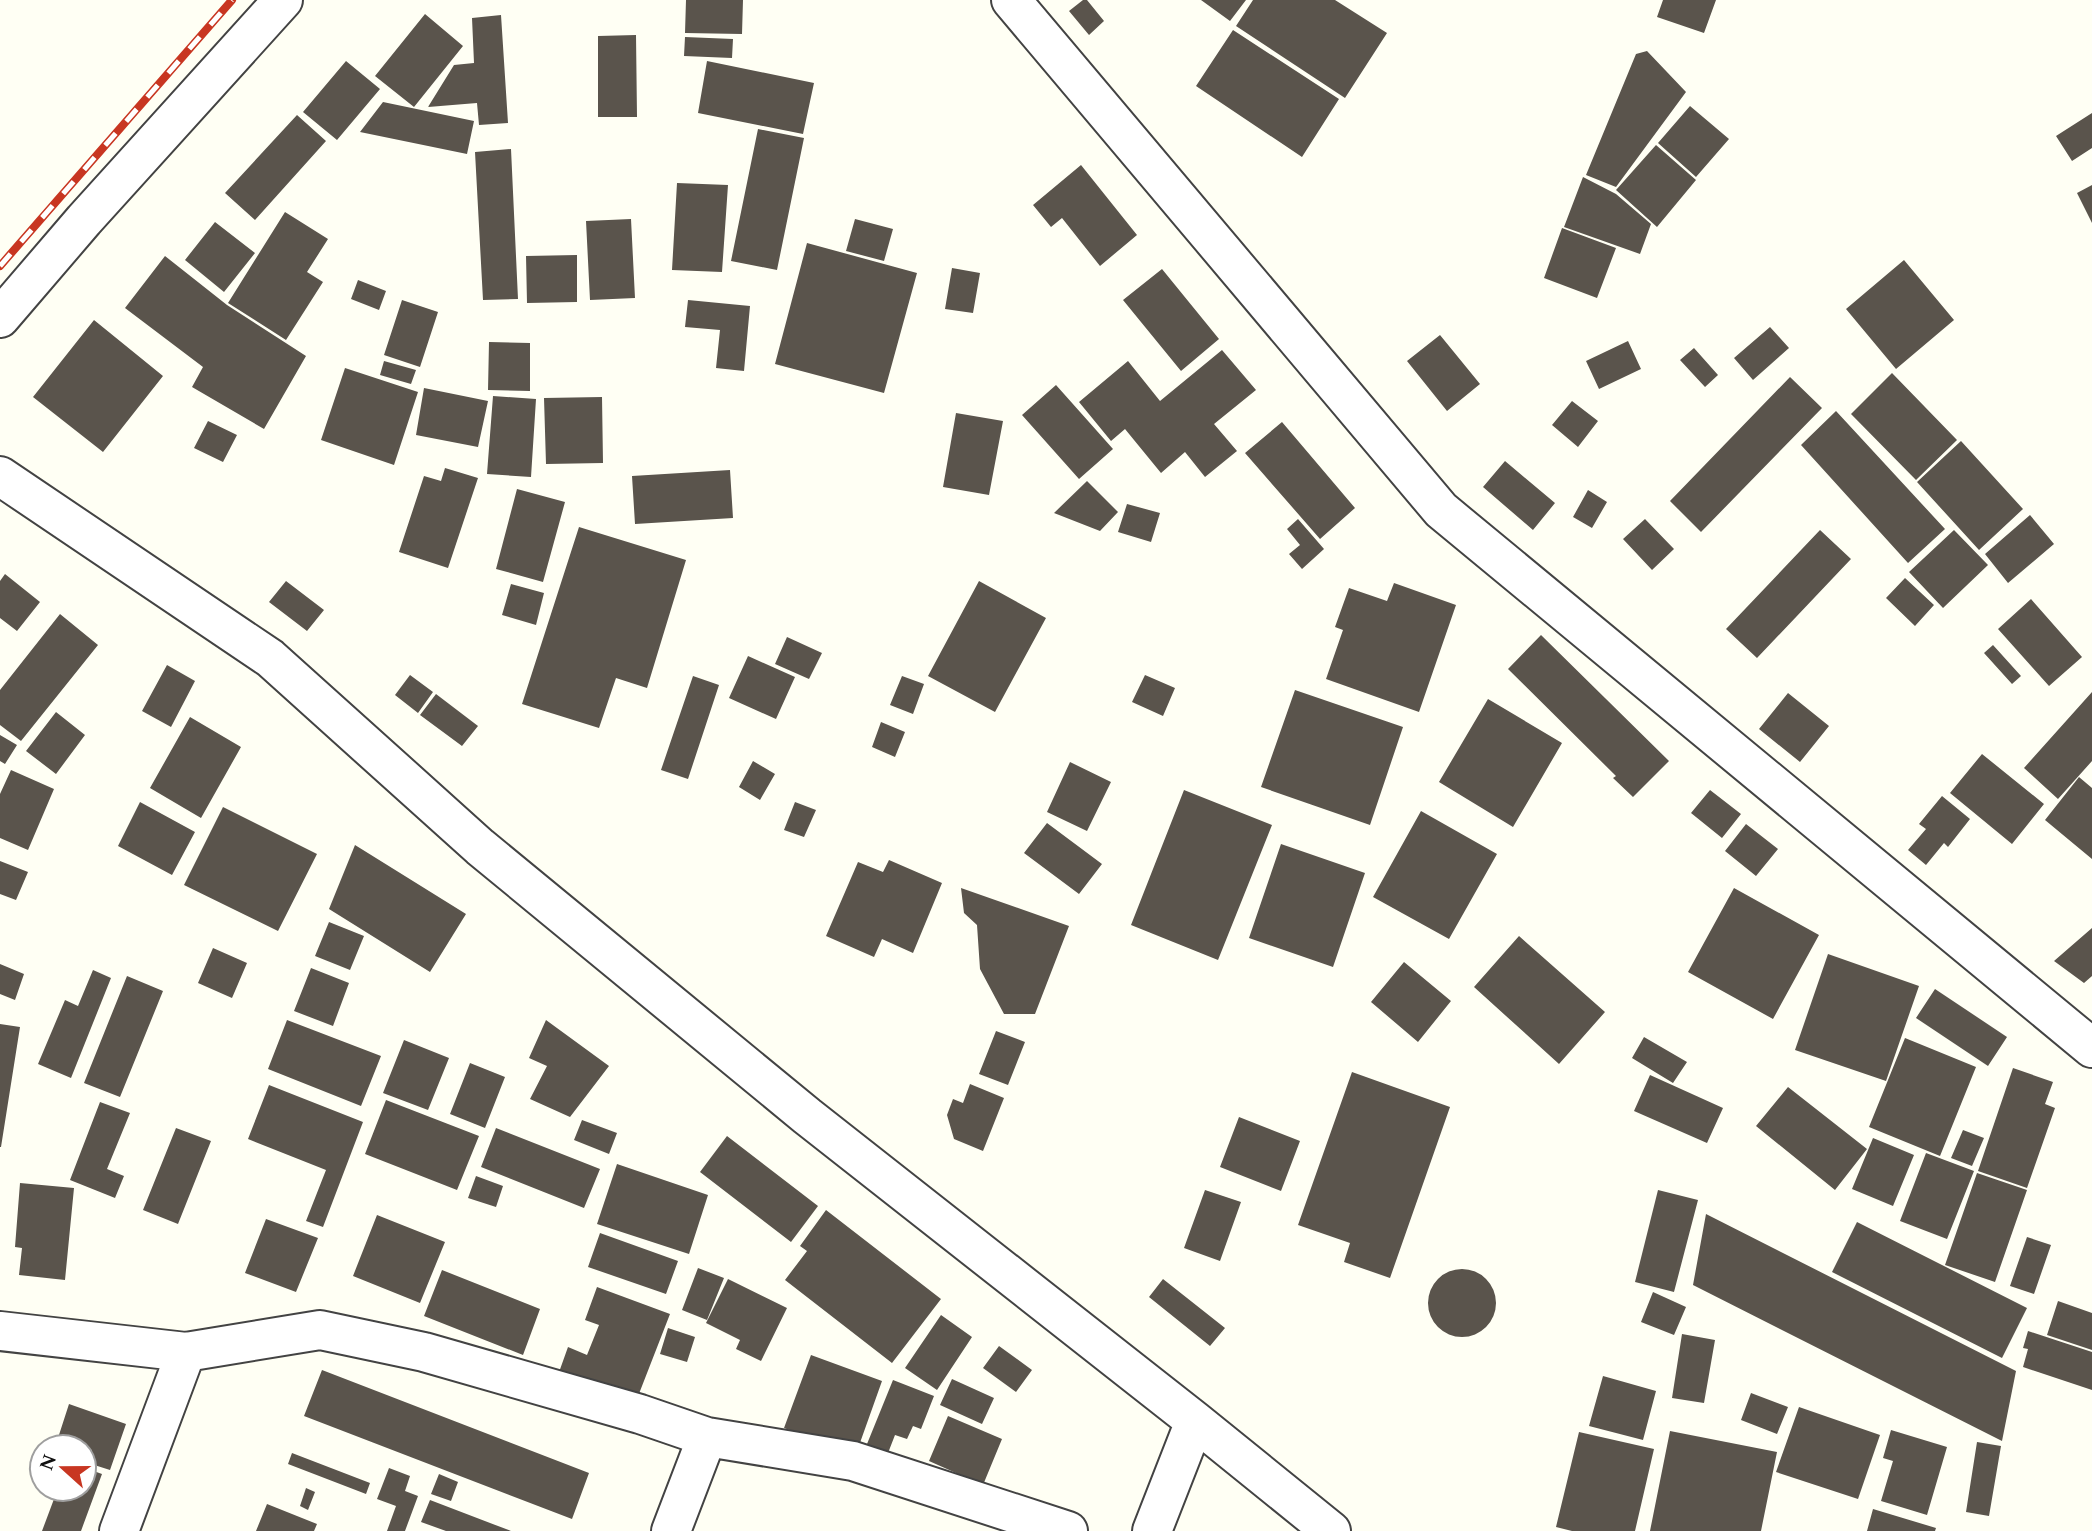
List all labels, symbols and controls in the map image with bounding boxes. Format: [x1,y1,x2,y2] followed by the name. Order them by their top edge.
[28,1433,98,1503] north arrow
[32,1450,65,1475] text: N

